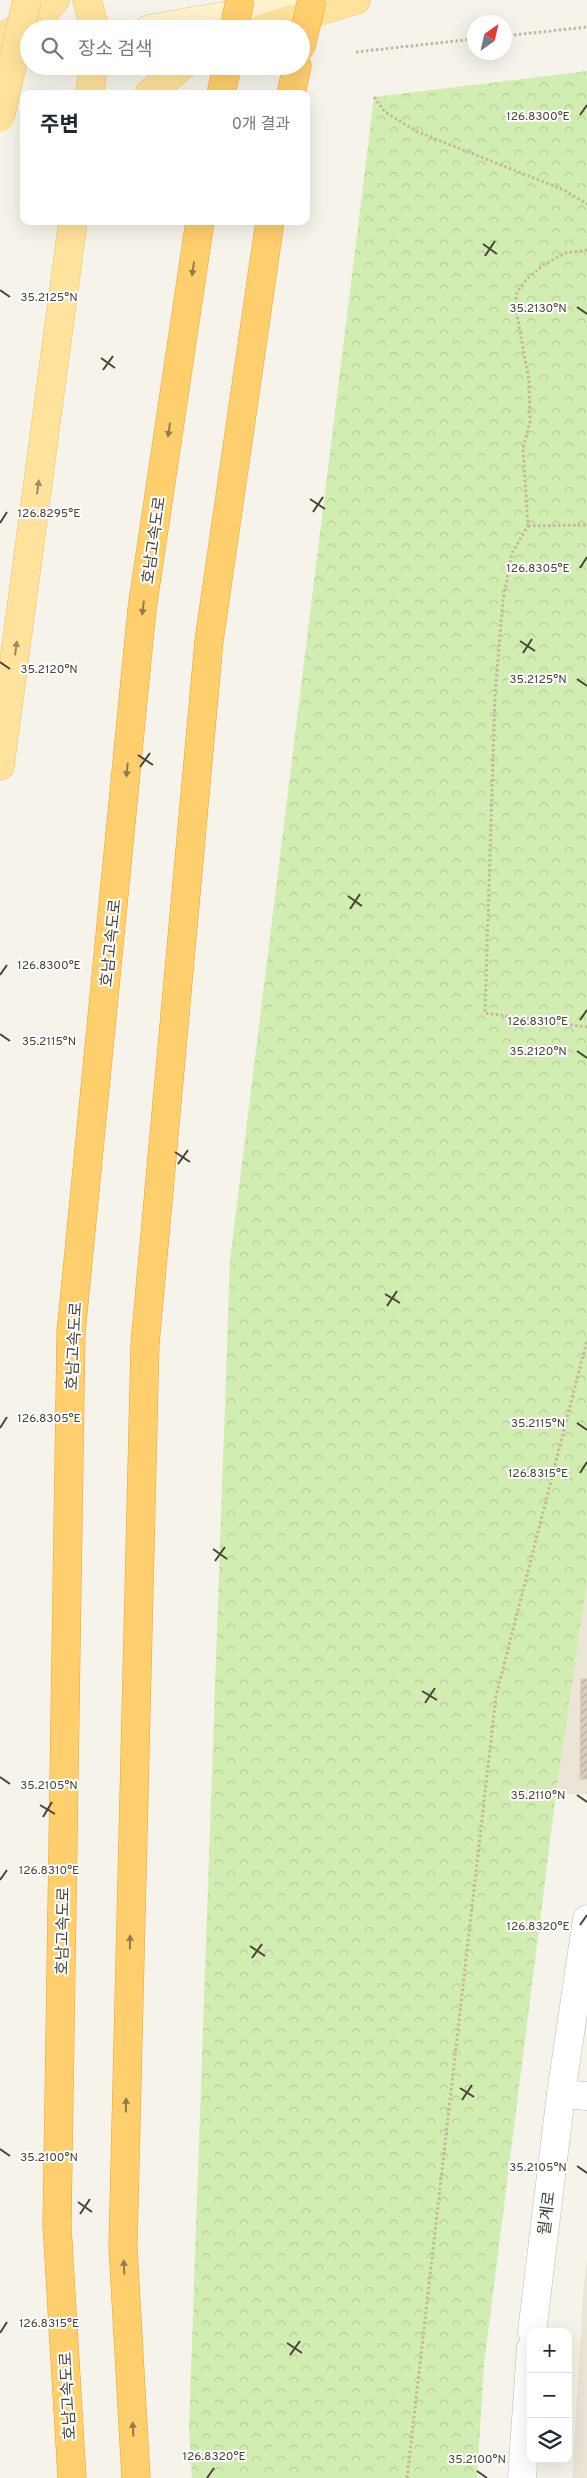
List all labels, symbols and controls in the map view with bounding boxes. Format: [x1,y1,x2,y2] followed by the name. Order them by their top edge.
[467,15,512,60] north arrow
[20,20,310,75] search box
[38,34,66,62] icon: search
[78,38,152,62] text: 장소 검색
[506,109,570,125] text: 126.8300°E
[40,112,79,139] text: 주변
[232,115,290,135] text: 0개 결과
[188,262,196,278] one-way arrow
[20,290,78,306] text: 35.2125°N
[509,301,567,317] text: 35.2130°N
[165,423,173,439] one-way arrow
[34,479,42,495] one-way arrow
[139,495,171,585] street label: 호남고속도로
[18,506,80,522] text: 126.8295°E
[506,561,570,577] text: 126.8305°E
[139,601,147,617] one-way arrow
[12,640,20,656] one-way arrow
[20,662,78,678] text: 35.2120°N
[509,672,567,688] text: 35.2125°N
[123,762,131,778] one-way arrow
[97,898,127,988] street label: 호남고속도로
[17,958,81,974] text: 126.8300°E
[508,1014,568,1030] text: 126.8310°E
[22,1034,76,1050] text: 35.2115°N
[509,1044,567,1060] text: 35.2120°N
[63,1301,87,1391] street label: 호남고속도로
[17,1411,81,1427] text: 126.8305°E
[511,1416,565,1432] text: 35.2115°N
[508,1466,568,1482] text: 126.8315°E
[20,1778,78,1794] text: 35.2105°N
[511,1788,565,1804] text: 35.2110°N
[19,1863,79,1879] text: 126.8310°E
[53,1886,75,1975] street label: 호남고속도로
[506,1919,570,1935] text: 126.8320°E
[126,1934,134,1950] one-way arrow
[122,2096,130,2112] one-way arrow
[20,2150,78,2166] text: 35.2100°N
[509,2160,567,2176] text: 35.2105°N
[535,2190,561,2236] street label: 월계로
[119,2259,127,2275] one-way arrow
[19,2316,79,2332] text: 126.8315°E
[527,2328,572,2463] map controls
[527,2328,572,2373] button: +
[57,2351,81,2441] street label: 호남고속도로
[527,2373,572,2418] button: −
[527,2418,572,2463] button: layers
[129,2421,137,2437] one-way arrow
[182,2449,246,2465] text: 126.8320°E
[448,2452,506,2468] text: 35.2100°N

